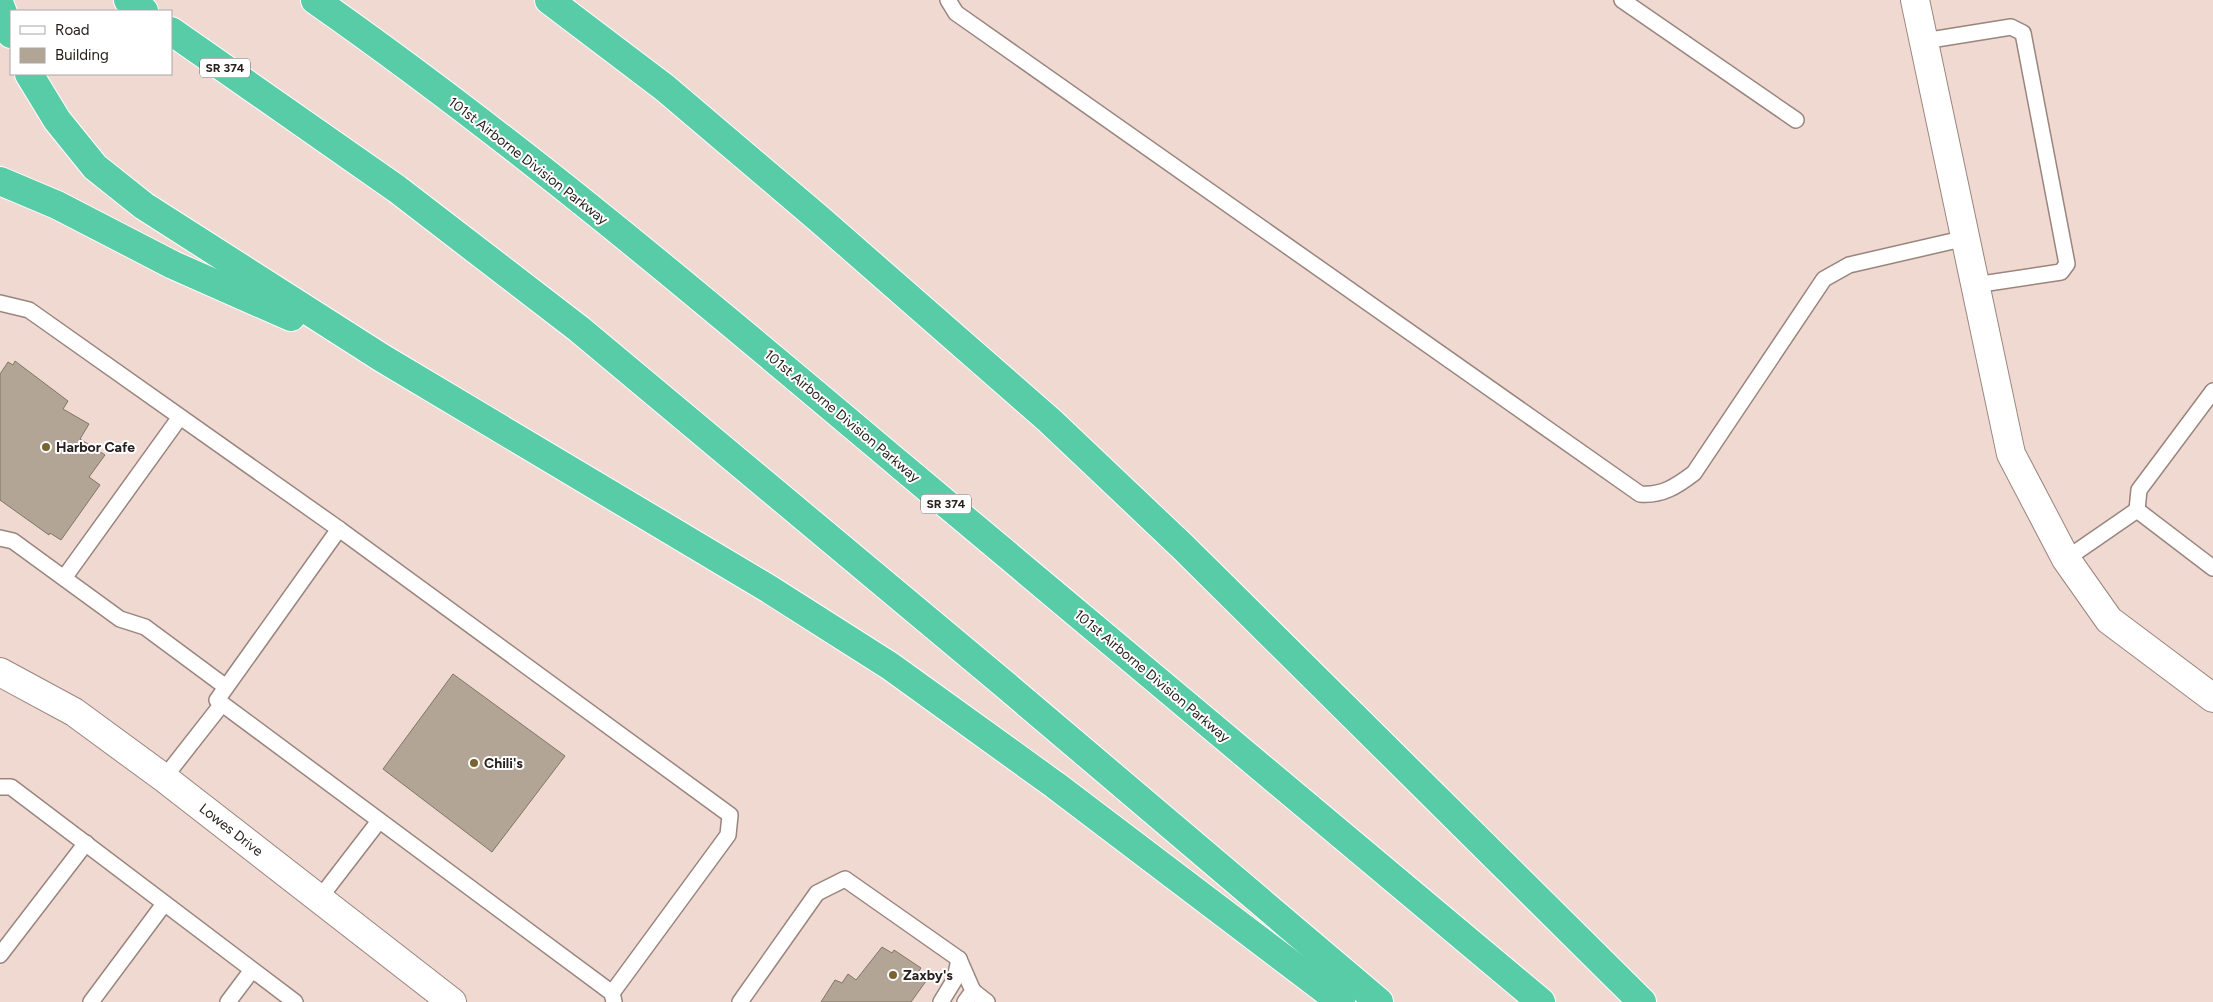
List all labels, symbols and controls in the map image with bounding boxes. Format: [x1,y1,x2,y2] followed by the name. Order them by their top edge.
[10,10,172,75] legend
[55,21,90,39] text: Road
[55,46,109,64] text: Building
[200,58,250,78] road number: SR 374
[445,93,612,229] street label: 101st Airborne Division Parkway
[761,346,924,486] street label: 101st Airborne Division Parkway
[56,439,135,456] place label: Harbor Cafe
[40,441,52,453] marker: Harbor Cafe
[921,494,971,514] road number: SR 374
[1071,606,1234,746] street label: 101st Airborne Division Parkway
[484,755,523,772] place label: Chili's
[468,757,480,769] marker: Chili's
[196,800,266,860] street label: Lowes Drive
[903,967,953,984] place label: Zaxby's
[887,969,899,981] marker: Zaxby's

